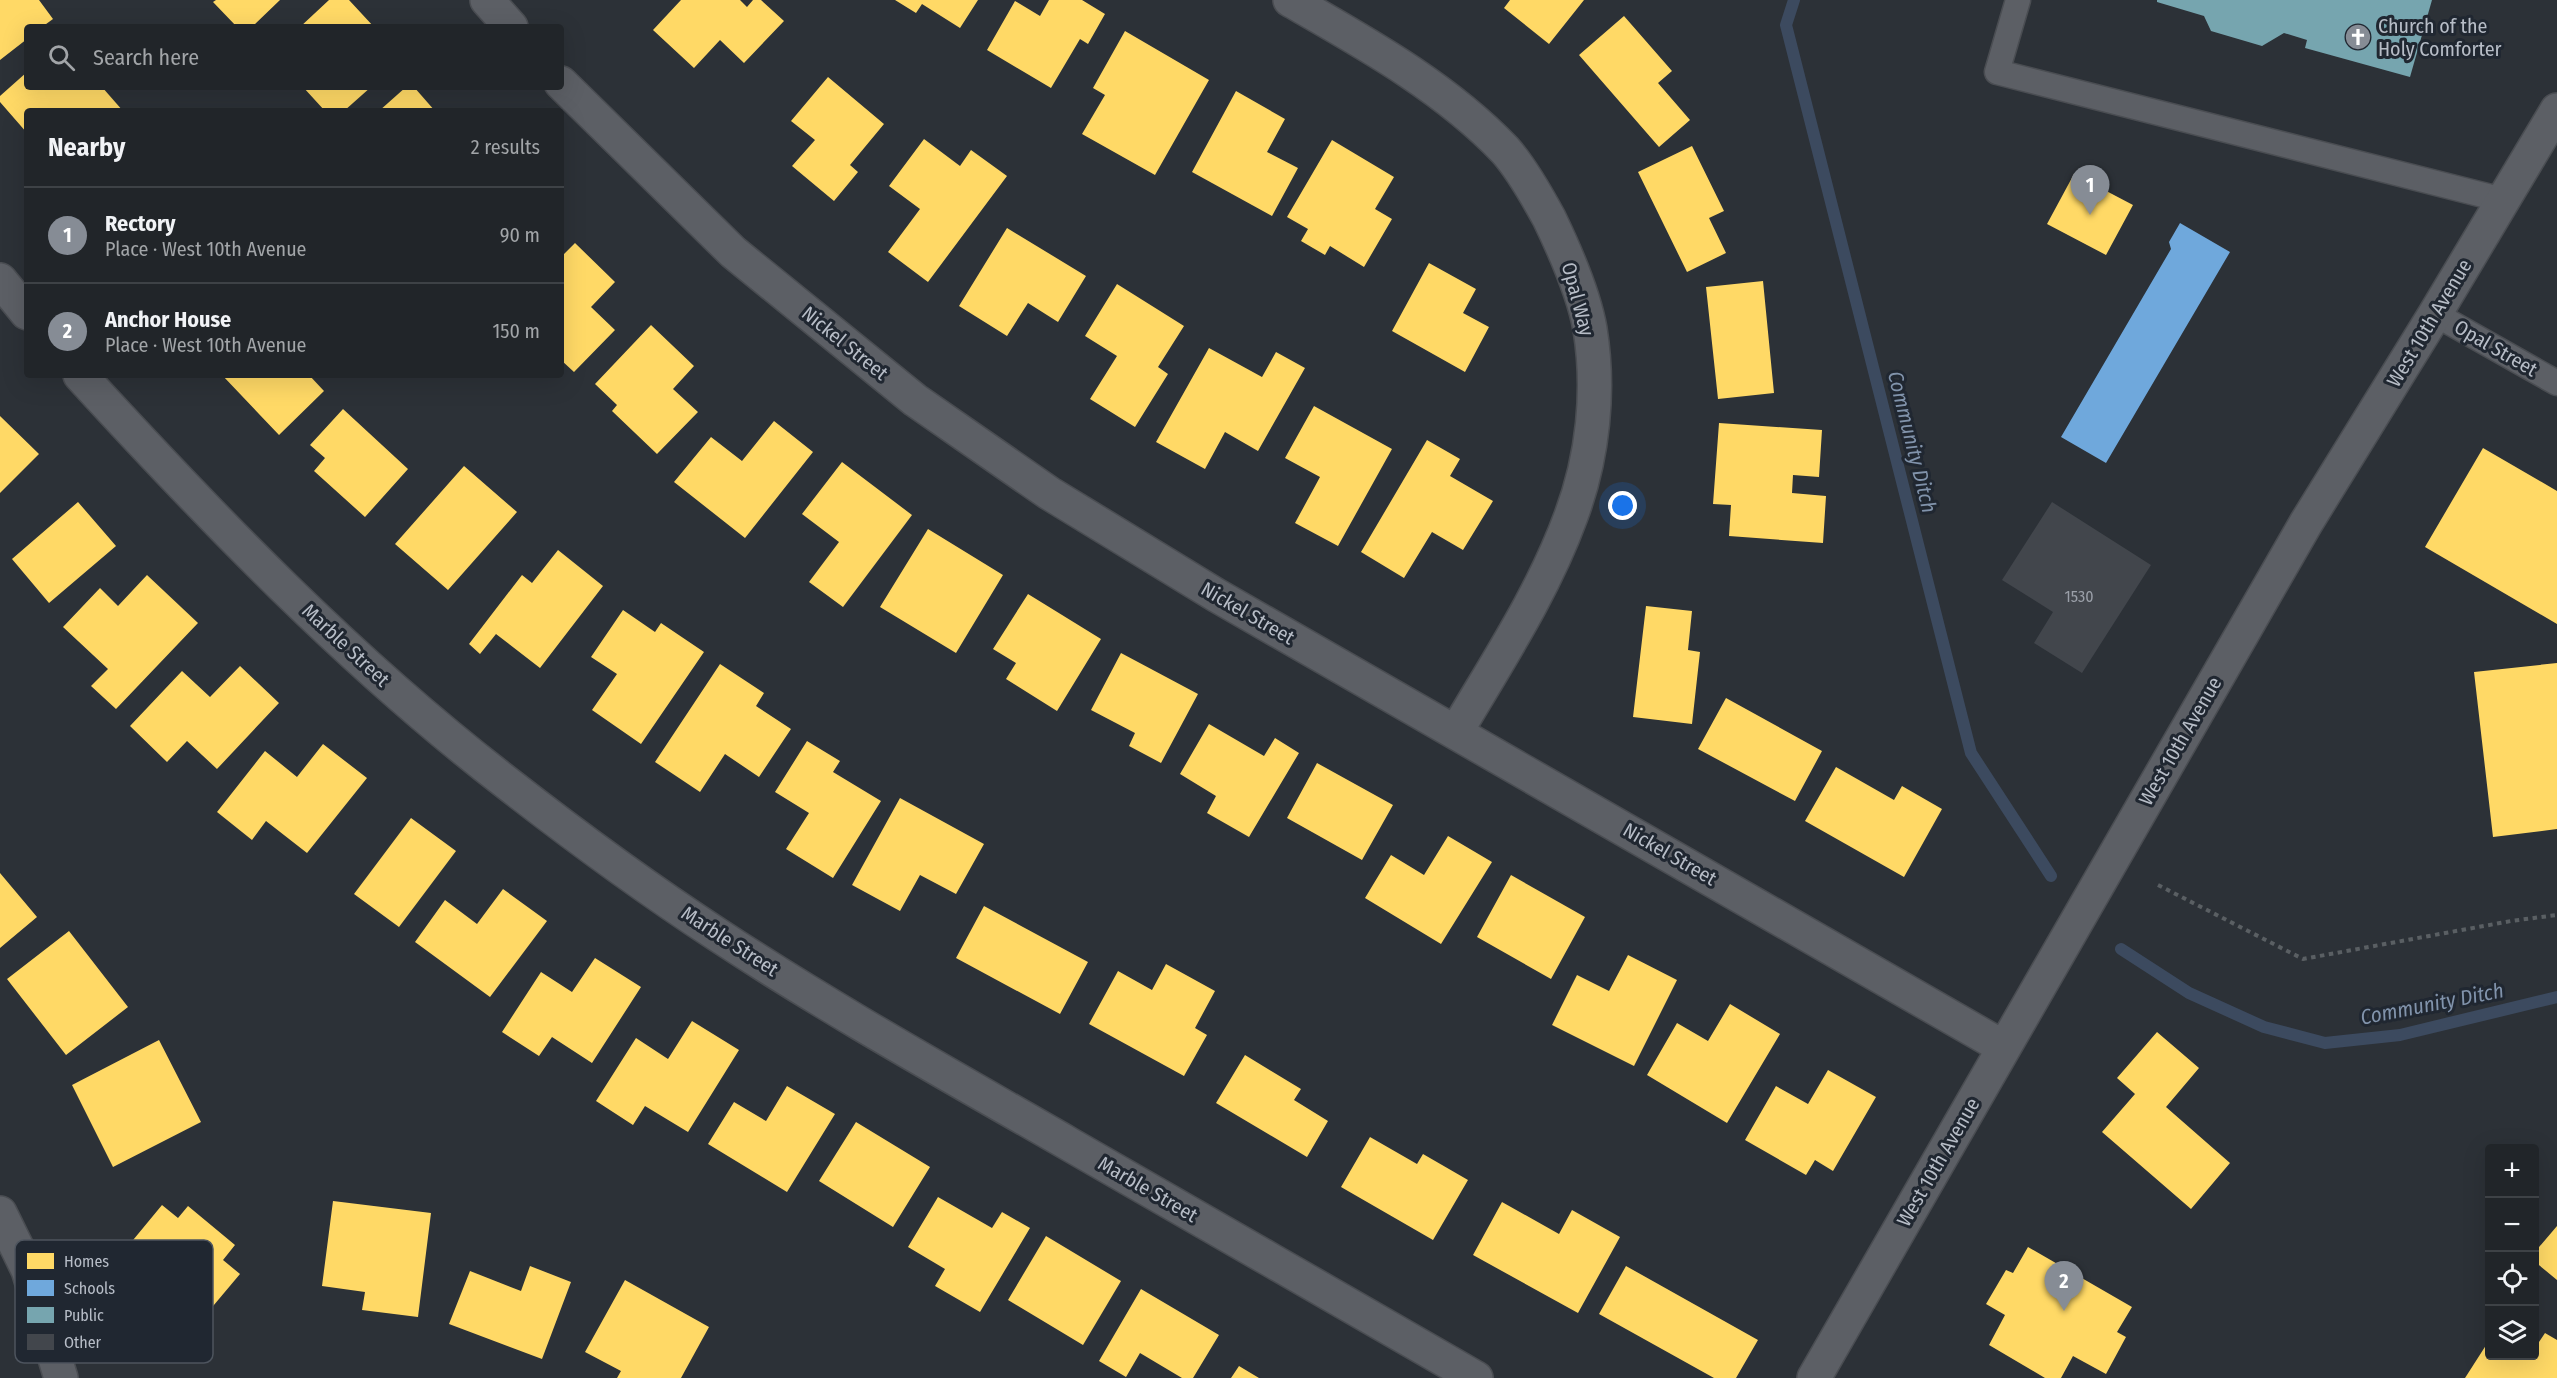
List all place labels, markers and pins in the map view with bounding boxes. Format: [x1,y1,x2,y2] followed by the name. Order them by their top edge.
[2378,14,2502,61] place label: Church of the Holy Comforter
[2343,22,2373,52] church icon: Church of the Holy Comforter
[2070,166,2110,215] pin: 1
[2044,1262,2084,1311] pin: 2

